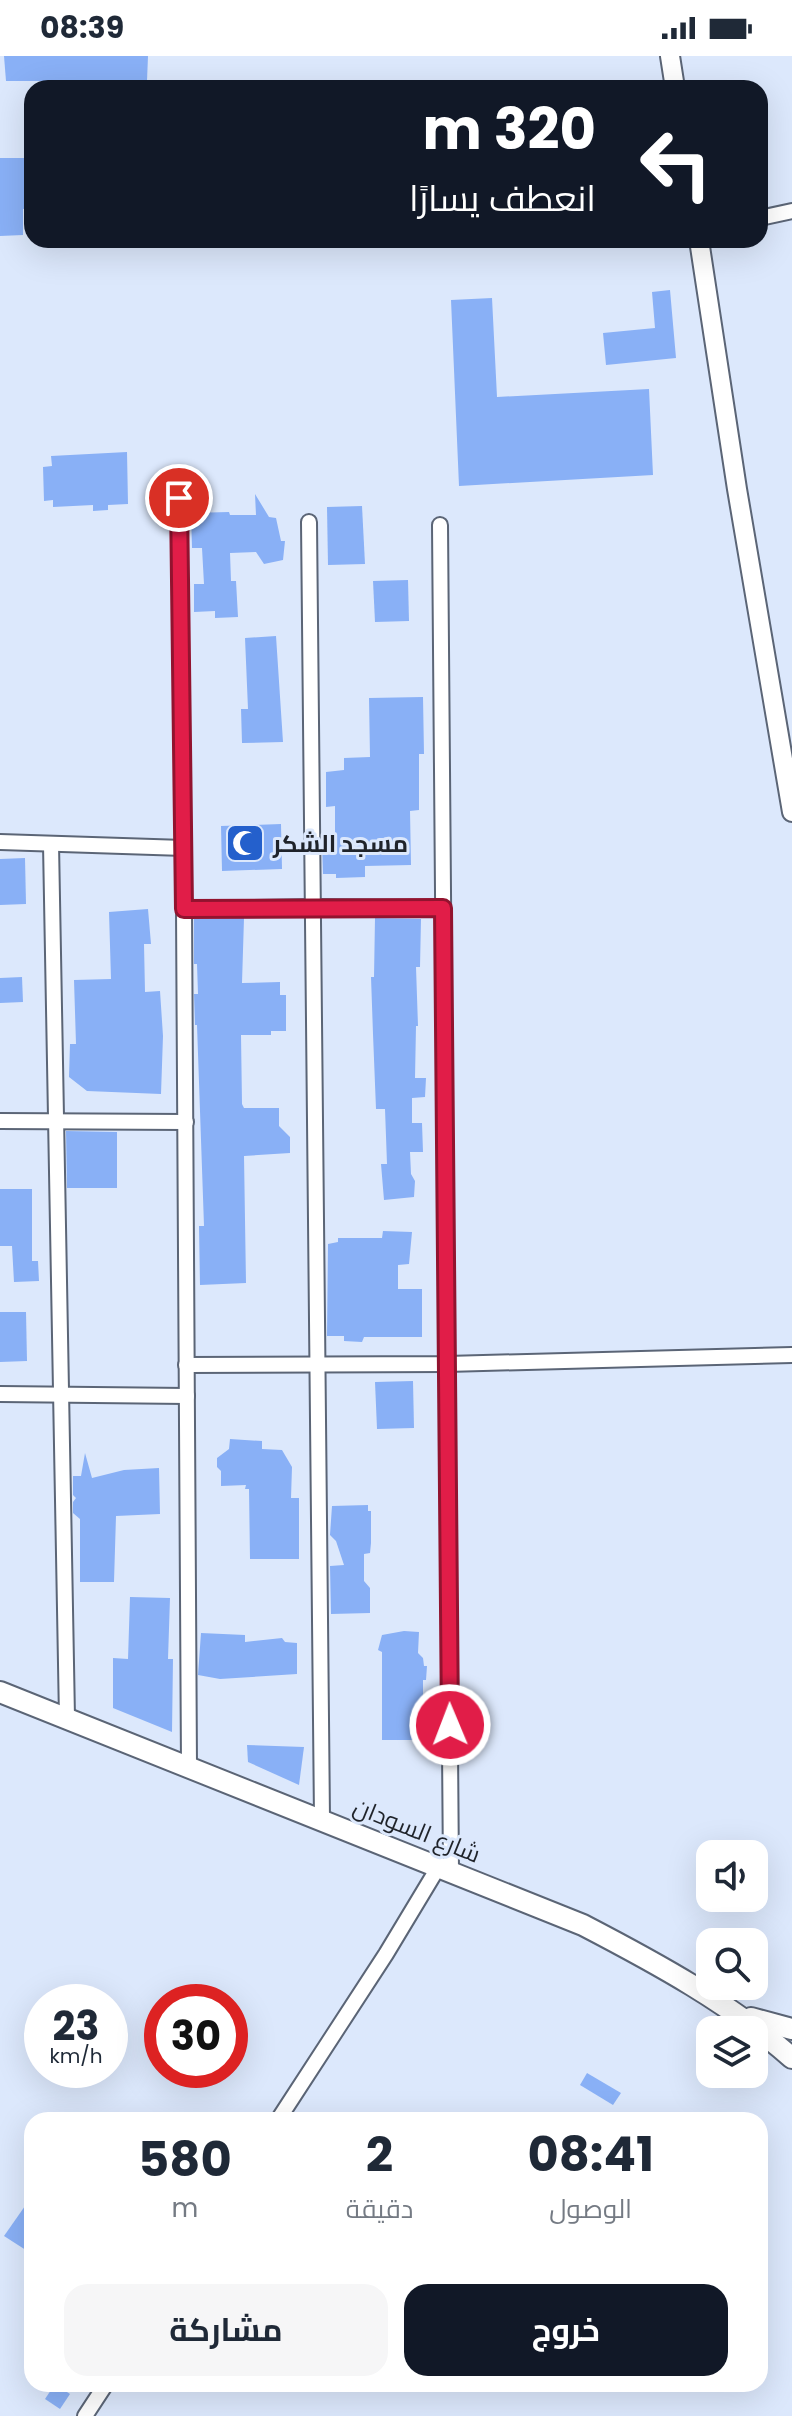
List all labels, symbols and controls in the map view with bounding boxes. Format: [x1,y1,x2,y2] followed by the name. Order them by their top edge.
[40,6,124,49] text: 08:39
[422,90,596,169] text: 320 m
[624,112,728,216] icon: left
[409,173,596,224] text: انعطف يسارًا
[145,464,213,532] pin
[157,476,201,520] icon: arrive
[224,822,266,864] mosque icon: مسجد الشكر
[272,827,408,860] place label: مسجد الشكر
[408,1683,492,1767] position arrow
[348,1790,486,1870] street label: شارع السودان
[696,1840,768,2088] map controls
[696,1840,768,1912] button: sound
[696,1928,768,2000] button: search
[144,1984,248,2088] speed limit sign: 30
[52,1998,100,2054] text: 23
[696,2016,768,2088] button: layers
[49,2042,103,2070] text: km/h
[366,2121,393,2188] text: 2
[527,2121,654,2188] text: 08:41
[138,2126,232,2193] text: 580
[171,2190,198,2226] text: m
[346,2191,413,2227] text: دقيقة
[549,2191,632,2227] text: الوصول
[64,2284,388,2376] button: مشاركة
[404,2284,728,2376] button: خروج

